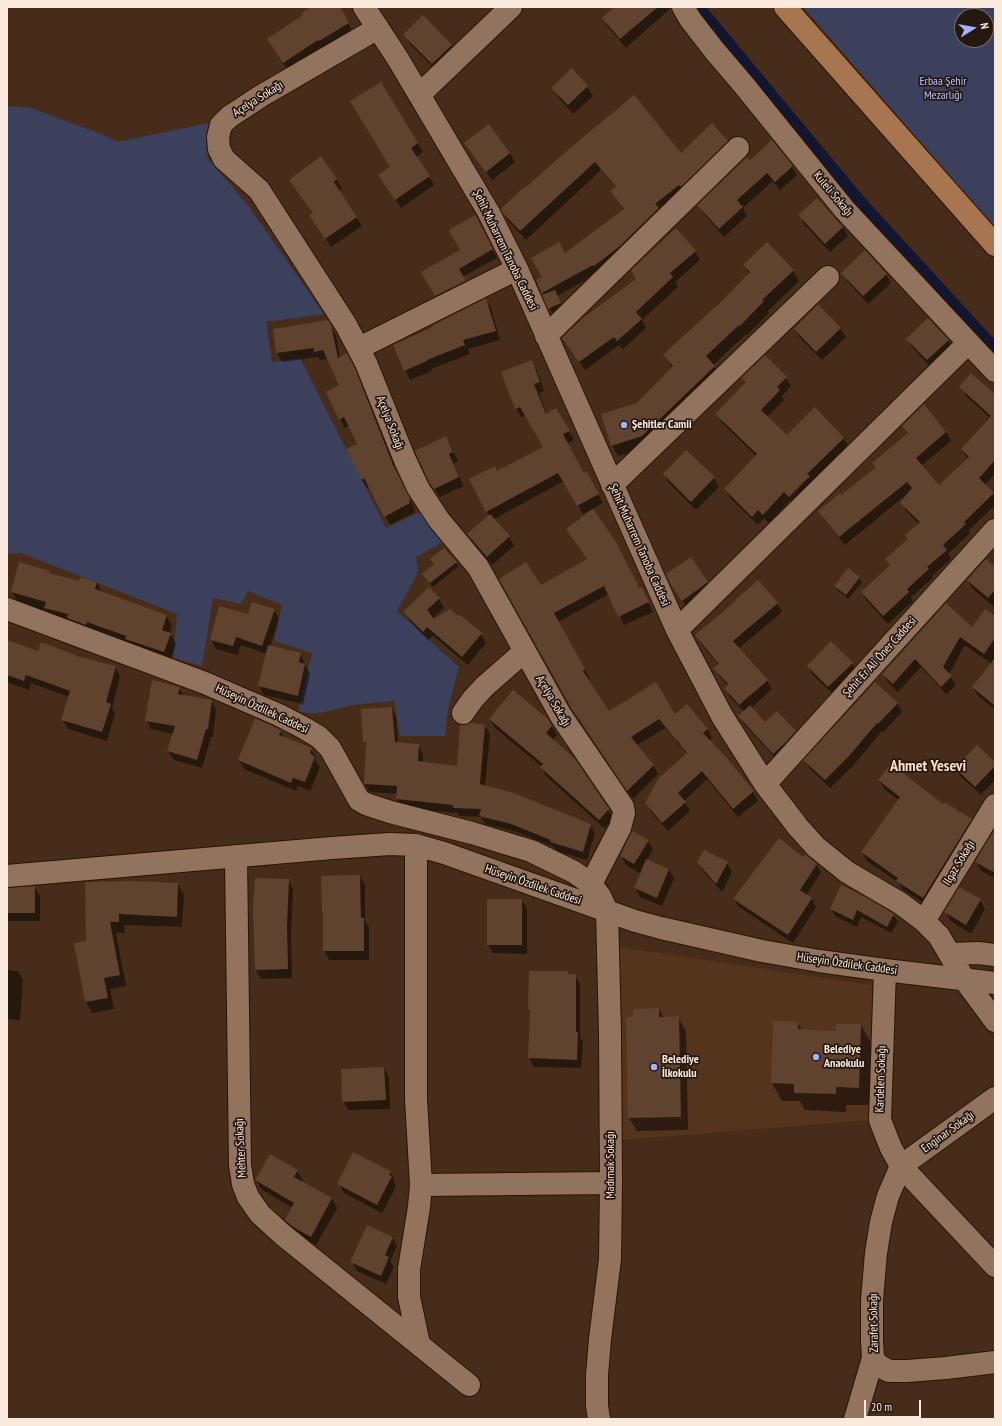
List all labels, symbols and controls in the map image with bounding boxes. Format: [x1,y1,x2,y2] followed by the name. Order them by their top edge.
[954,8,994,48] north arrow
[977,22,992,30] text: N
[919,75,967,103] park label: Erbaa Şehir Mezarlığı
[230,78,286,120] street label: Açelya Sokağı
[810,169,856,219] street label: Kuleli Sokağı
[469,187,541,313] street label: Şehit Muharrem Tanoba Caddesi
[373,394,407,452] street label: Açelya Sokağı
[632,418,692,432] place label: Şehitler Camii
[619,420,629,430] marker: Şehitler Camii
[605,481,673,609] street label: Şehit Muharrem Tanoba Caddesi
[840,614,920,700] street label: Şehit Er Ali Öner Caddesi
[533,673,573,729] street label: Açelya Sokağı
[213,681,311,737] street label: Hüseyin Özdilek Caddesi
[890,756,966,776] district label: Ahmet Yesevi
[940,838,978,888] street label: Ilgaz Sokağı
[483,862,583,908] street label: Hüseyin Özdilek Caddesi
[796,950,898,978] street label: Hüseyin Özdilek Caddesi
[824,1043,864,1071] place label: Belediye Anaokulu
[873,1045,889,1113] street label: Kardelen Sokağı
[811,1052,821,1062] marker: Belediye Anaokulu
[662,1053,699,1081] place label: Belediye İlkokulu
[649,1062,659,1072] marker: Belediye İlkokulu
[919,1108,977,1156] street label: Enginar Sokağı
[232,1118,250,1178] street label: Mehter Sokağı
[604,1131,618,1199] street label: Madımak Sokağı
[866,1293,882,1353] street label: Zarafet Sokağı
[866,1392,923,1418] scale bar
[871,1399,892,1414] text: 20 m

